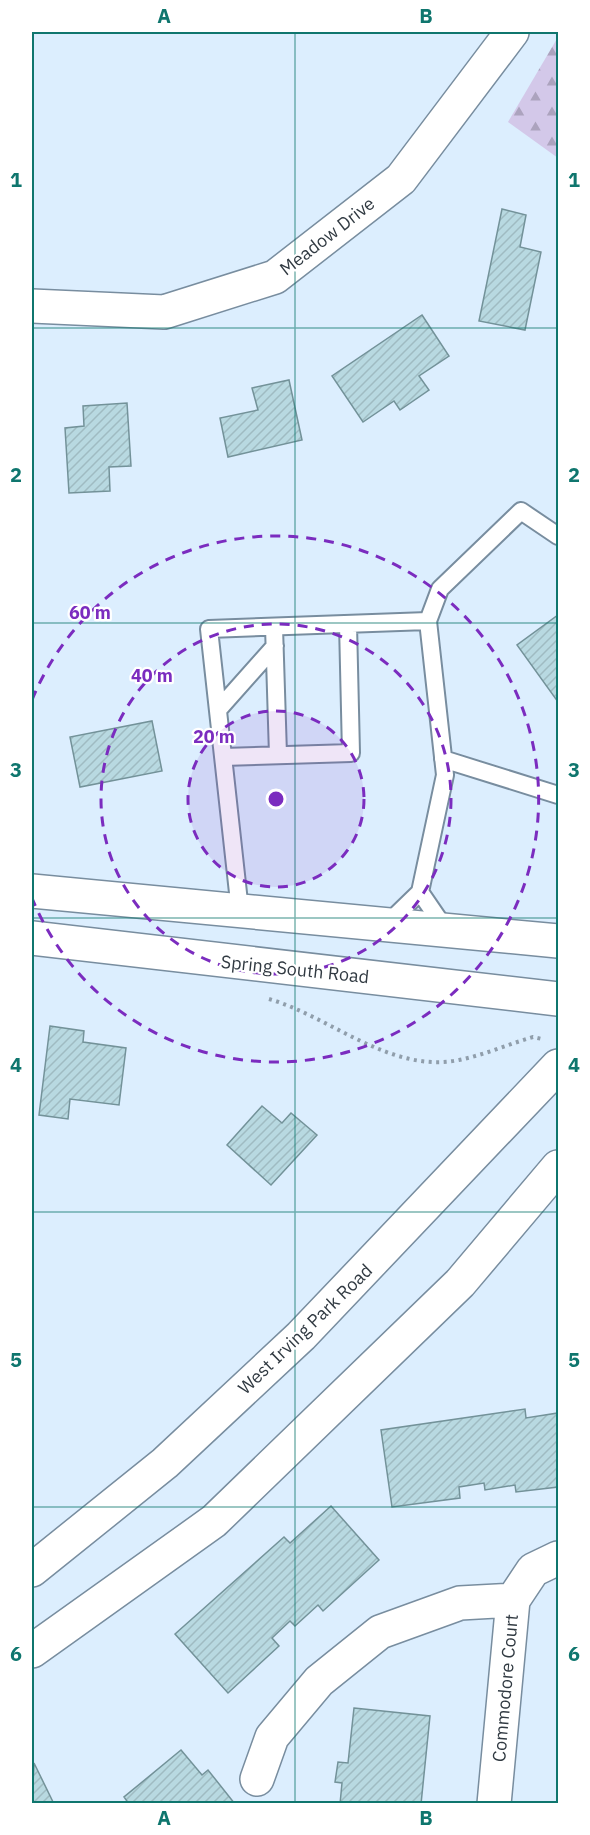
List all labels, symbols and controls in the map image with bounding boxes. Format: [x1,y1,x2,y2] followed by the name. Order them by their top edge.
[157,2,171,29] text: A
[419,2,433,29] text: B
[10,166,22,193] text: 1
[568,166,580,193] text: 1
[275,192,379,280] street label: Meadow Drive
[10,461,22,488] text: 2
[568,461,580,488] text: 2
[69,601,111,624] text: 60 m
[131,664,173,687] text: 40 m
[193,725,235,748] text: 20 m
[10,756,22,783] text: 3
[568,756,580,783] text: 3
[266,789,286,809] centre of rings
[220,950,370,988] street label: Spring South Road
[10,1051,22,1078] text: 4
[568,1051,580,1078] text: 4
[233,1259,377,1399] street label: West Irving Park Road
[10,1346,22,1373] text: 5
[568,1346,580,1373] text: 5
[487,1613,523,1763] street label: Commodore Court
[10,1640,22,1667] text: 6
[568,1640,580,1667] text: 6
[157,1804,171,1831] text: A
[419,1804,433,1831] text: B

